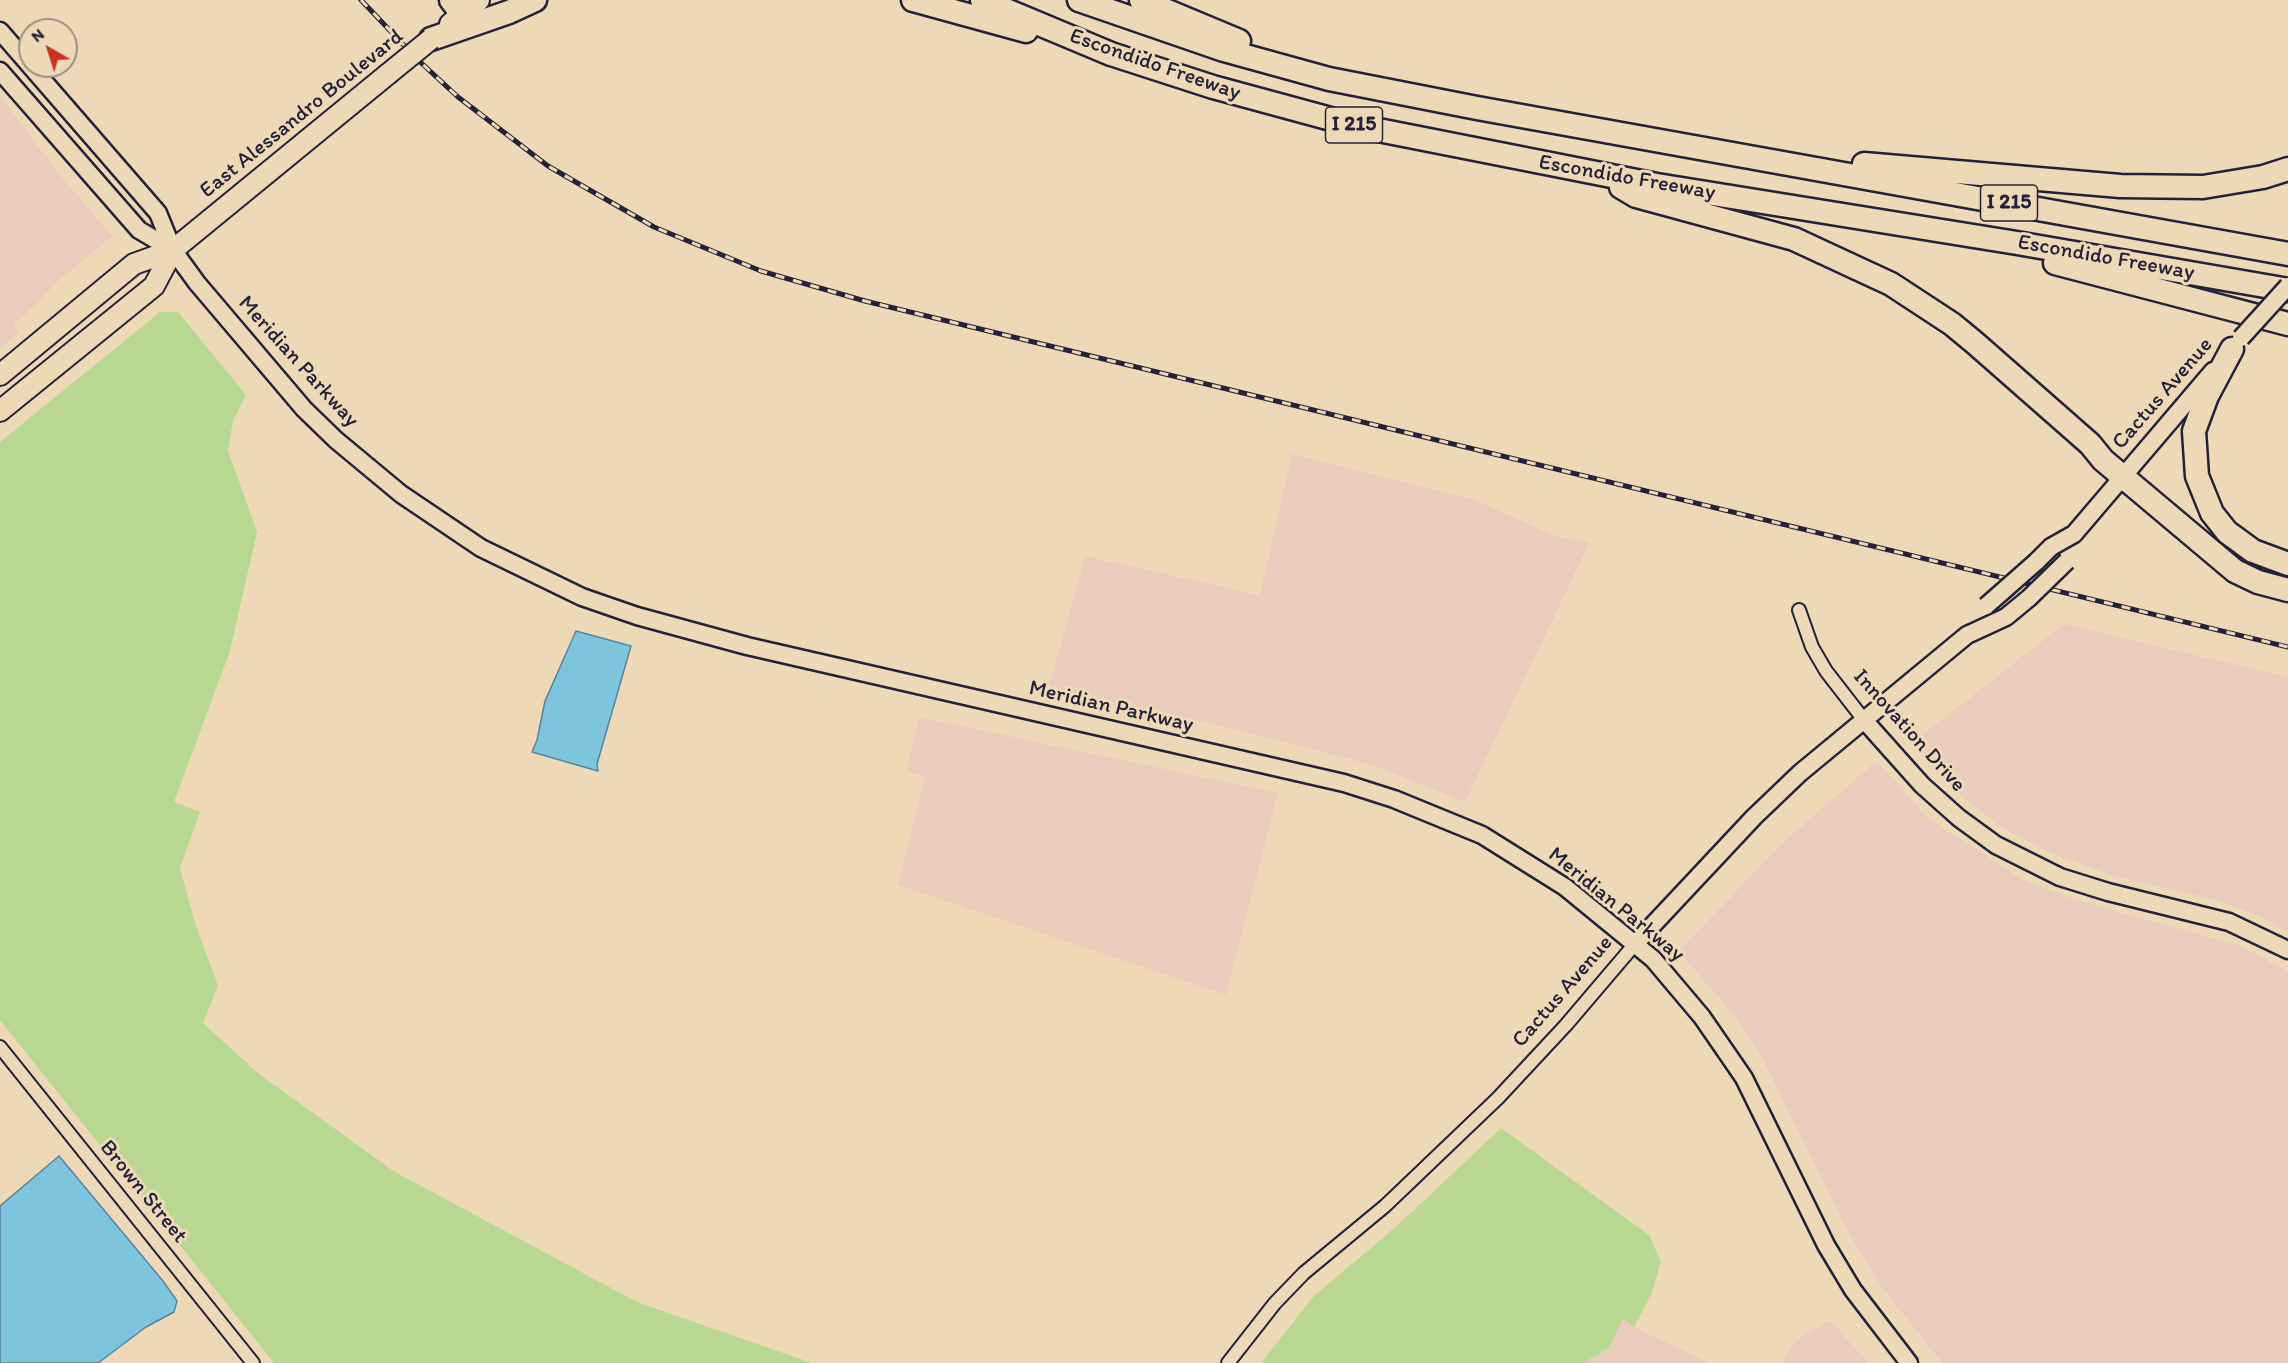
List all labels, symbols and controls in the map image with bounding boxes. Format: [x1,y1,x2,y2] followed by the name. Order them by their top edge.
[18,18,78,78] north arrow
[1066,23,1244,107] street label: Escondido Freeway
[27,24,48,46] text: N
[195,24,409,204] street label: East Alessandro Boulevard
[1326,107,1382,143] road number: I 215
[1537,149,1717,207] street label: Escondido Freeway
[1980,185,2038,221] road number: I 215
[2016,229,2196,287] street label: Escondido Freeway
[232,291,364,433] street label: Meridian Parkway
[2107,333,2219,455] street label: Cactus Avenue
[1847,664,1971,798] street label: Innovation Drive
[1026,675,1196,739] street label: Meridian Parkway
[1542,842,1690,968] street label: Meridian Parkway
[1507,931,1619,1053] street label: Cactus Avenue
[93,1135,193,1249] street label: Brown Street

